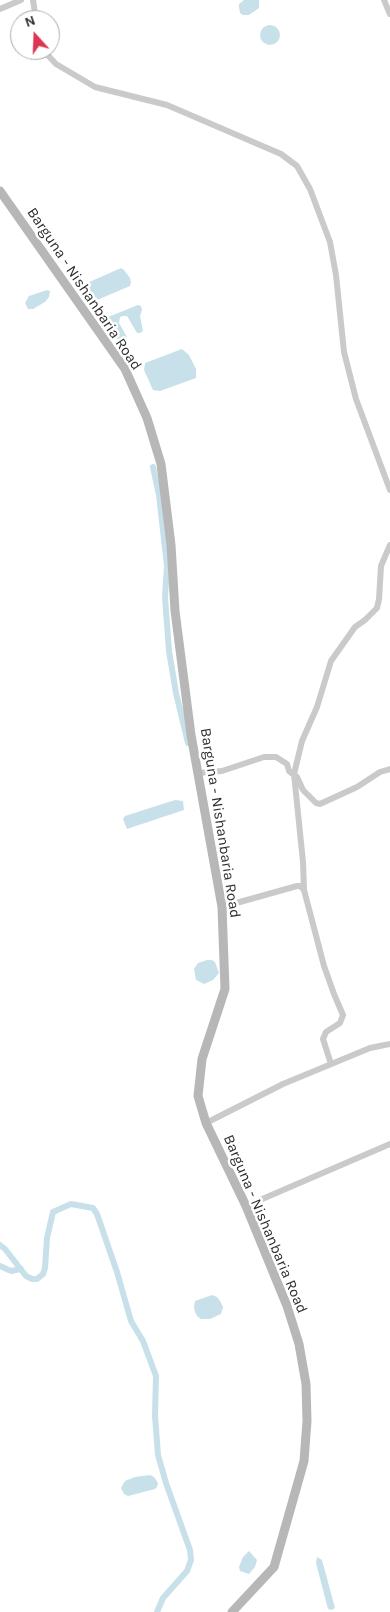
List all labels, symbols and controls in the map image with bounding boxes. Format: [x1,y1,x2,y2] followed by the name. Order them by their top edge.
[10,10,60,60] north arrow
[22,12,38,31] text: N
[23,204,145,374] street label: Barguna - Nishanbaria Road
[196,727,244,919] street label: Barguna - Nishanbaria Road
[219,1132,311,1316] street label: Barguna - Nishanbaria Road

